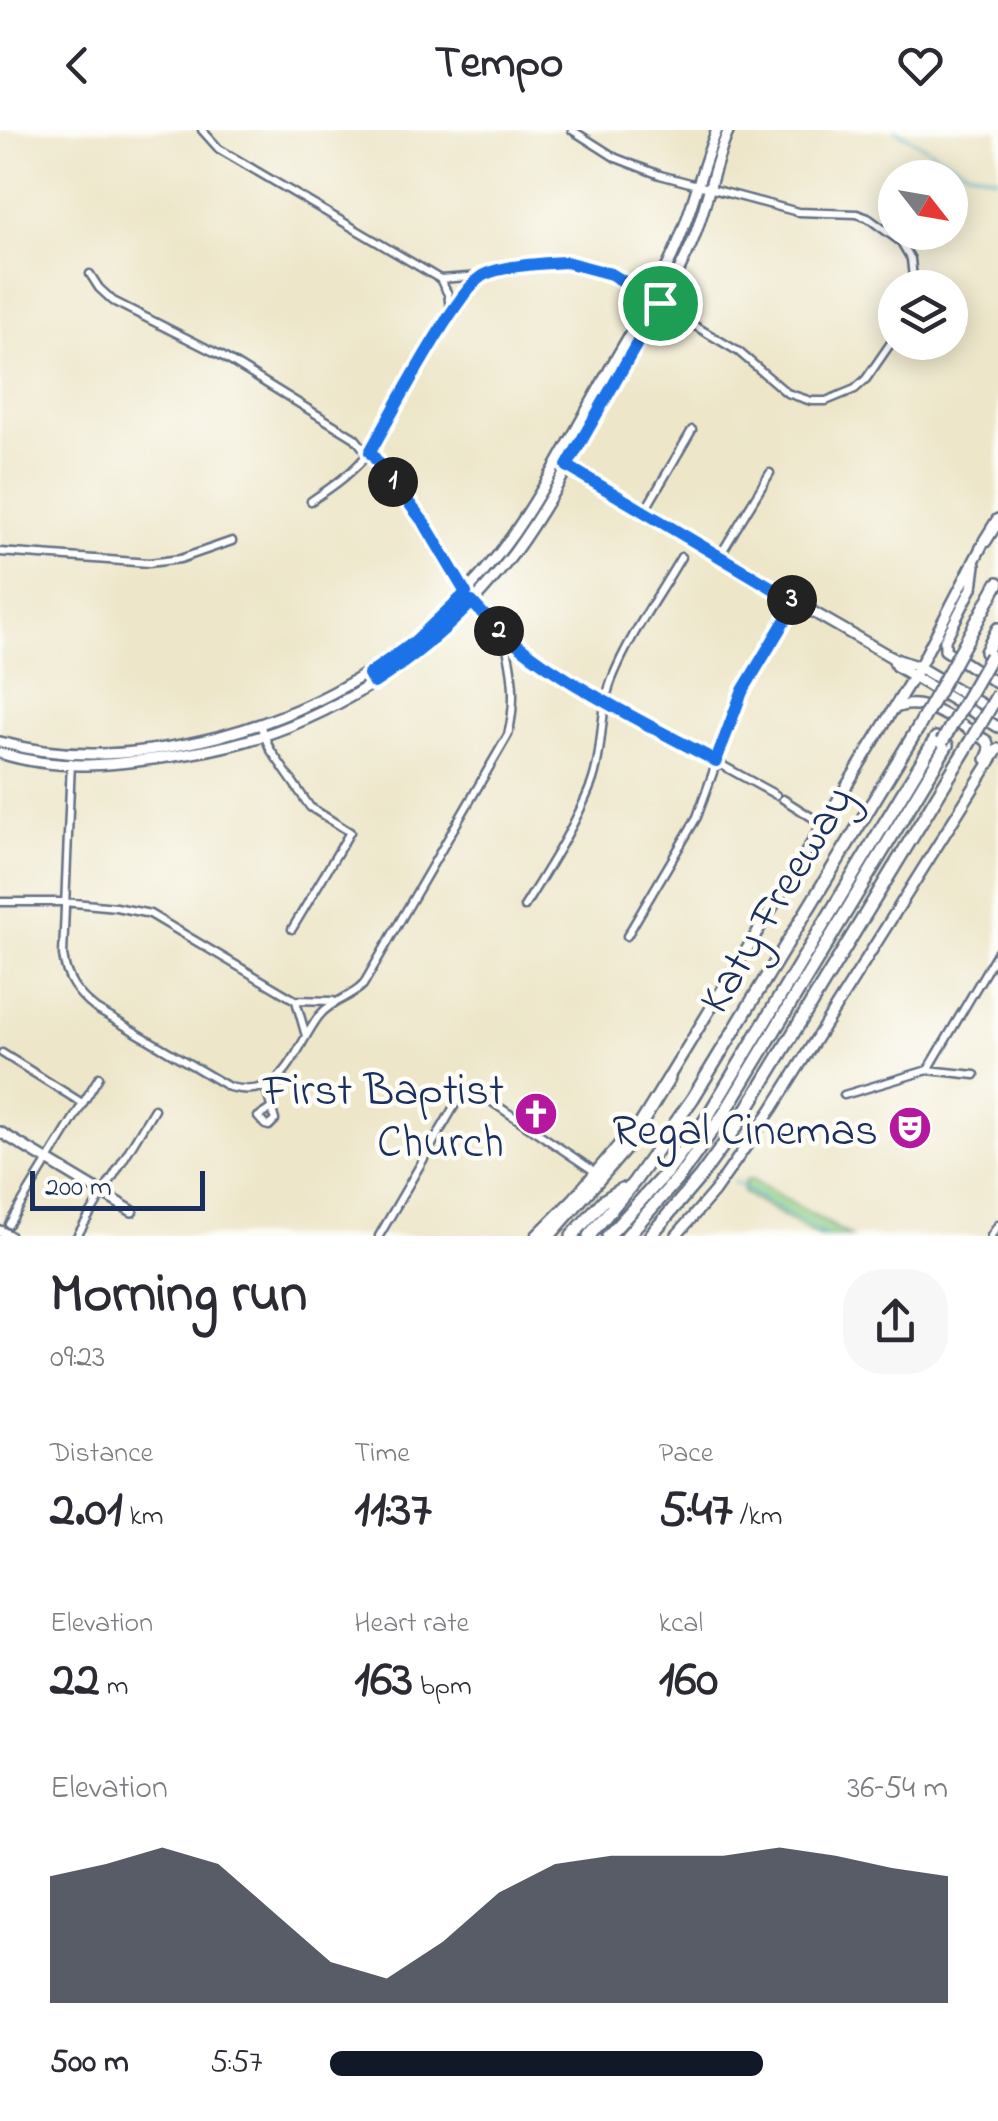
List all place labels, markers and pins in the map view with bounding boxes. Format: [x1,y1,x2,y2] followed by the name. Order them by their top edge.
[618,261,703,346] pin
[368,457,418,507] pin: 1
[767,575,817,625] pin: 3
[474,606,524,656] pin: 2
[262,1060,504,1178] place label: First Baptist Church
[513,1091,559,1137] church icon: First Baptist Church
[612,1100,878,1167] place label: Regal Cinemas
[887,1105,933,1151] theatre icon: Regal Cinemas

